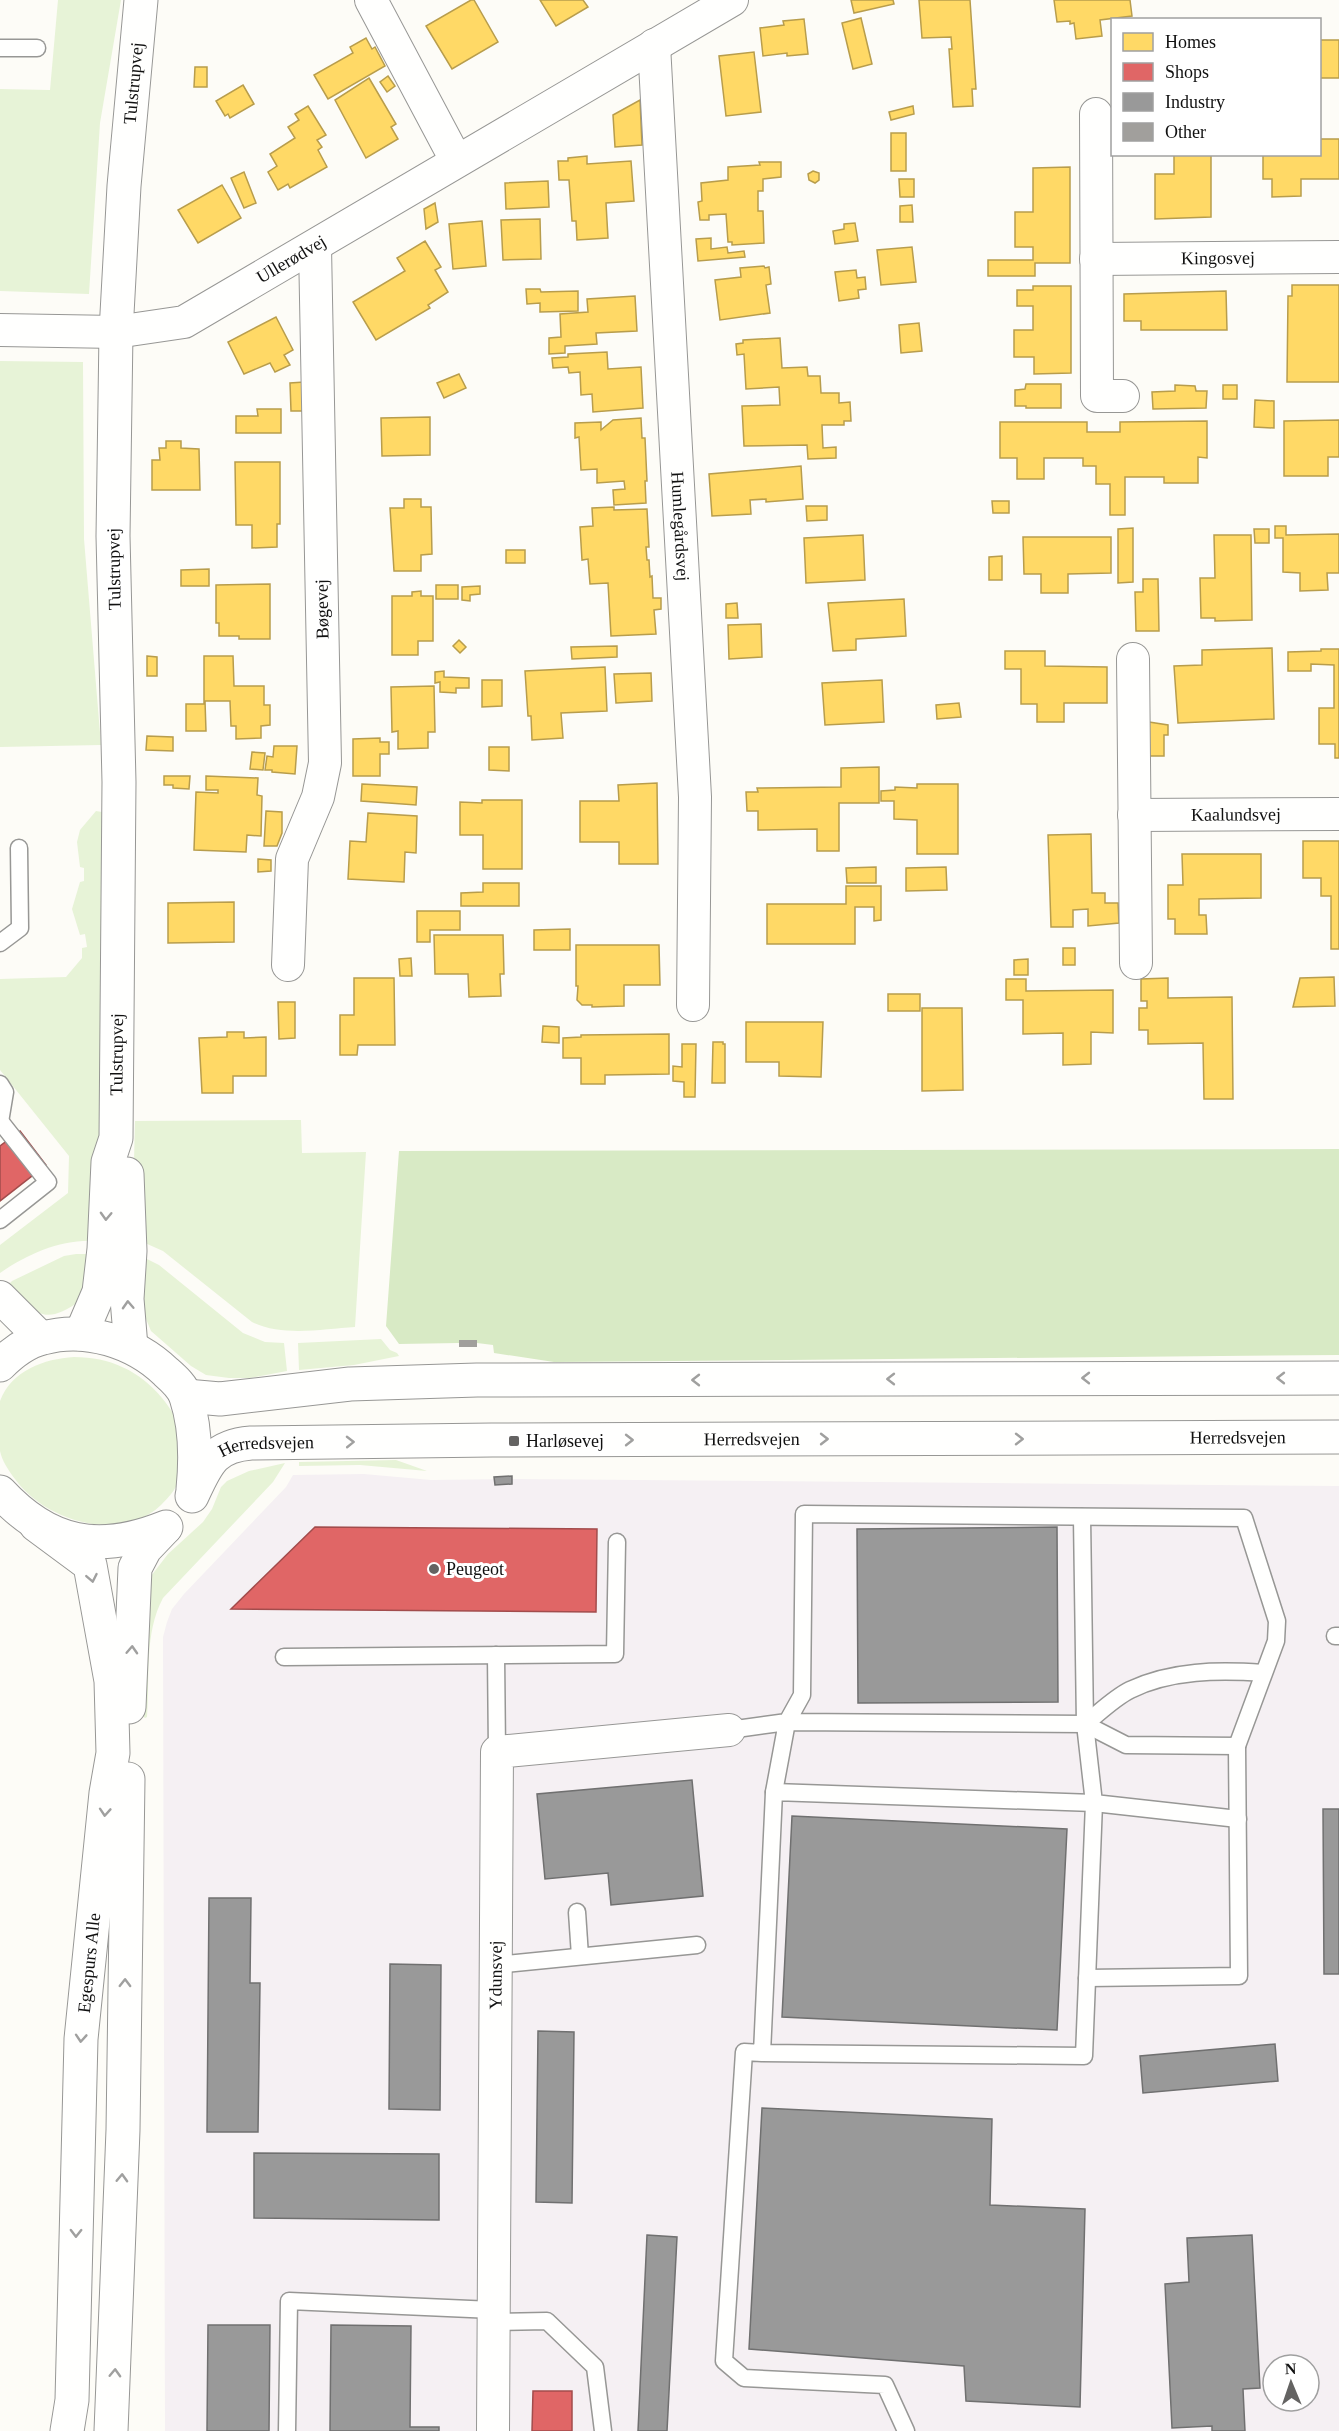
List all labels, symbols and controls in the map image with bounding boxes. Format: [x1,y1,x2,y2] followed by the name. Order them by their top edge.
[1111,18,1321,156] legend
[1165,32,1216,52] text: Homes
[120,41,147,125] street label: Tulstrupvej
[1165,62,1209,82] text: Shops
[1165,92,1225,112] text: Industry
[1165,122,1206,142] text: Other
[253,231,329,287] street label: Ullerødvej
[1181,248,1255,268] street label: Kingosvej
[667,471,693,582] street label: Humlegårdsvej
[103,528,125,610] street label: Tulstrupvej
[311,579,333,639] street label: Bøgevej
[1191,804,1281,825] street label: Kaalundsvej
[106,1013,127,1096] street label: Tulstrupvej
[99,1212,112,1221] one-way arrow
[121,1300,134,1309] one-way arrow
[1081,1372,1090,1384] one-way arrow
[1276,1372,1285,1384] one-way arrow
[886,1373,895,1385] one-way arrow
[691,1374,700,1386] one-way arrow
[1190,1427,1286,1448] street label: Herredsvejen
[704,1429,800,1449] street label: Herredsvejen
[526,1431,604,1451] place label: Harløsevej
[215,1432,314,1461] street label: Herredsvejen
[820,1433,829,1445] one-way arrow
[1015,1433,1024,1445] one-way arrow
[507,1434,521,1448] marker: Harløsevej
[625,1434,634,1446] one-way arrow
[346,1436,355,1448] one-way arrow
[446,1559,504,1579] place label: Peugeot
[427,1562,441,1576] marker: Peugeot
[85,1572,98,1582] one-way arrow
[125,1645,138,1654] one-way arrow
[98,1808,111,1817] one-way arrow
[74,1912,104,2014] street label: Egespurs Alle
[485,1940,506,2010] street label: Ydunsvej
[119,1978,131,1987] one-way arrow
[75,2033,88,2042] one-way arrow
[115,2173,128,2182] one-way arrow
[70,2228,82,2237] one-way arrow
[1261,2353,1321,2413] north arrow
[1284,2360,1297,2377] text: N
[108,2368,121,2377] one-way arrow

